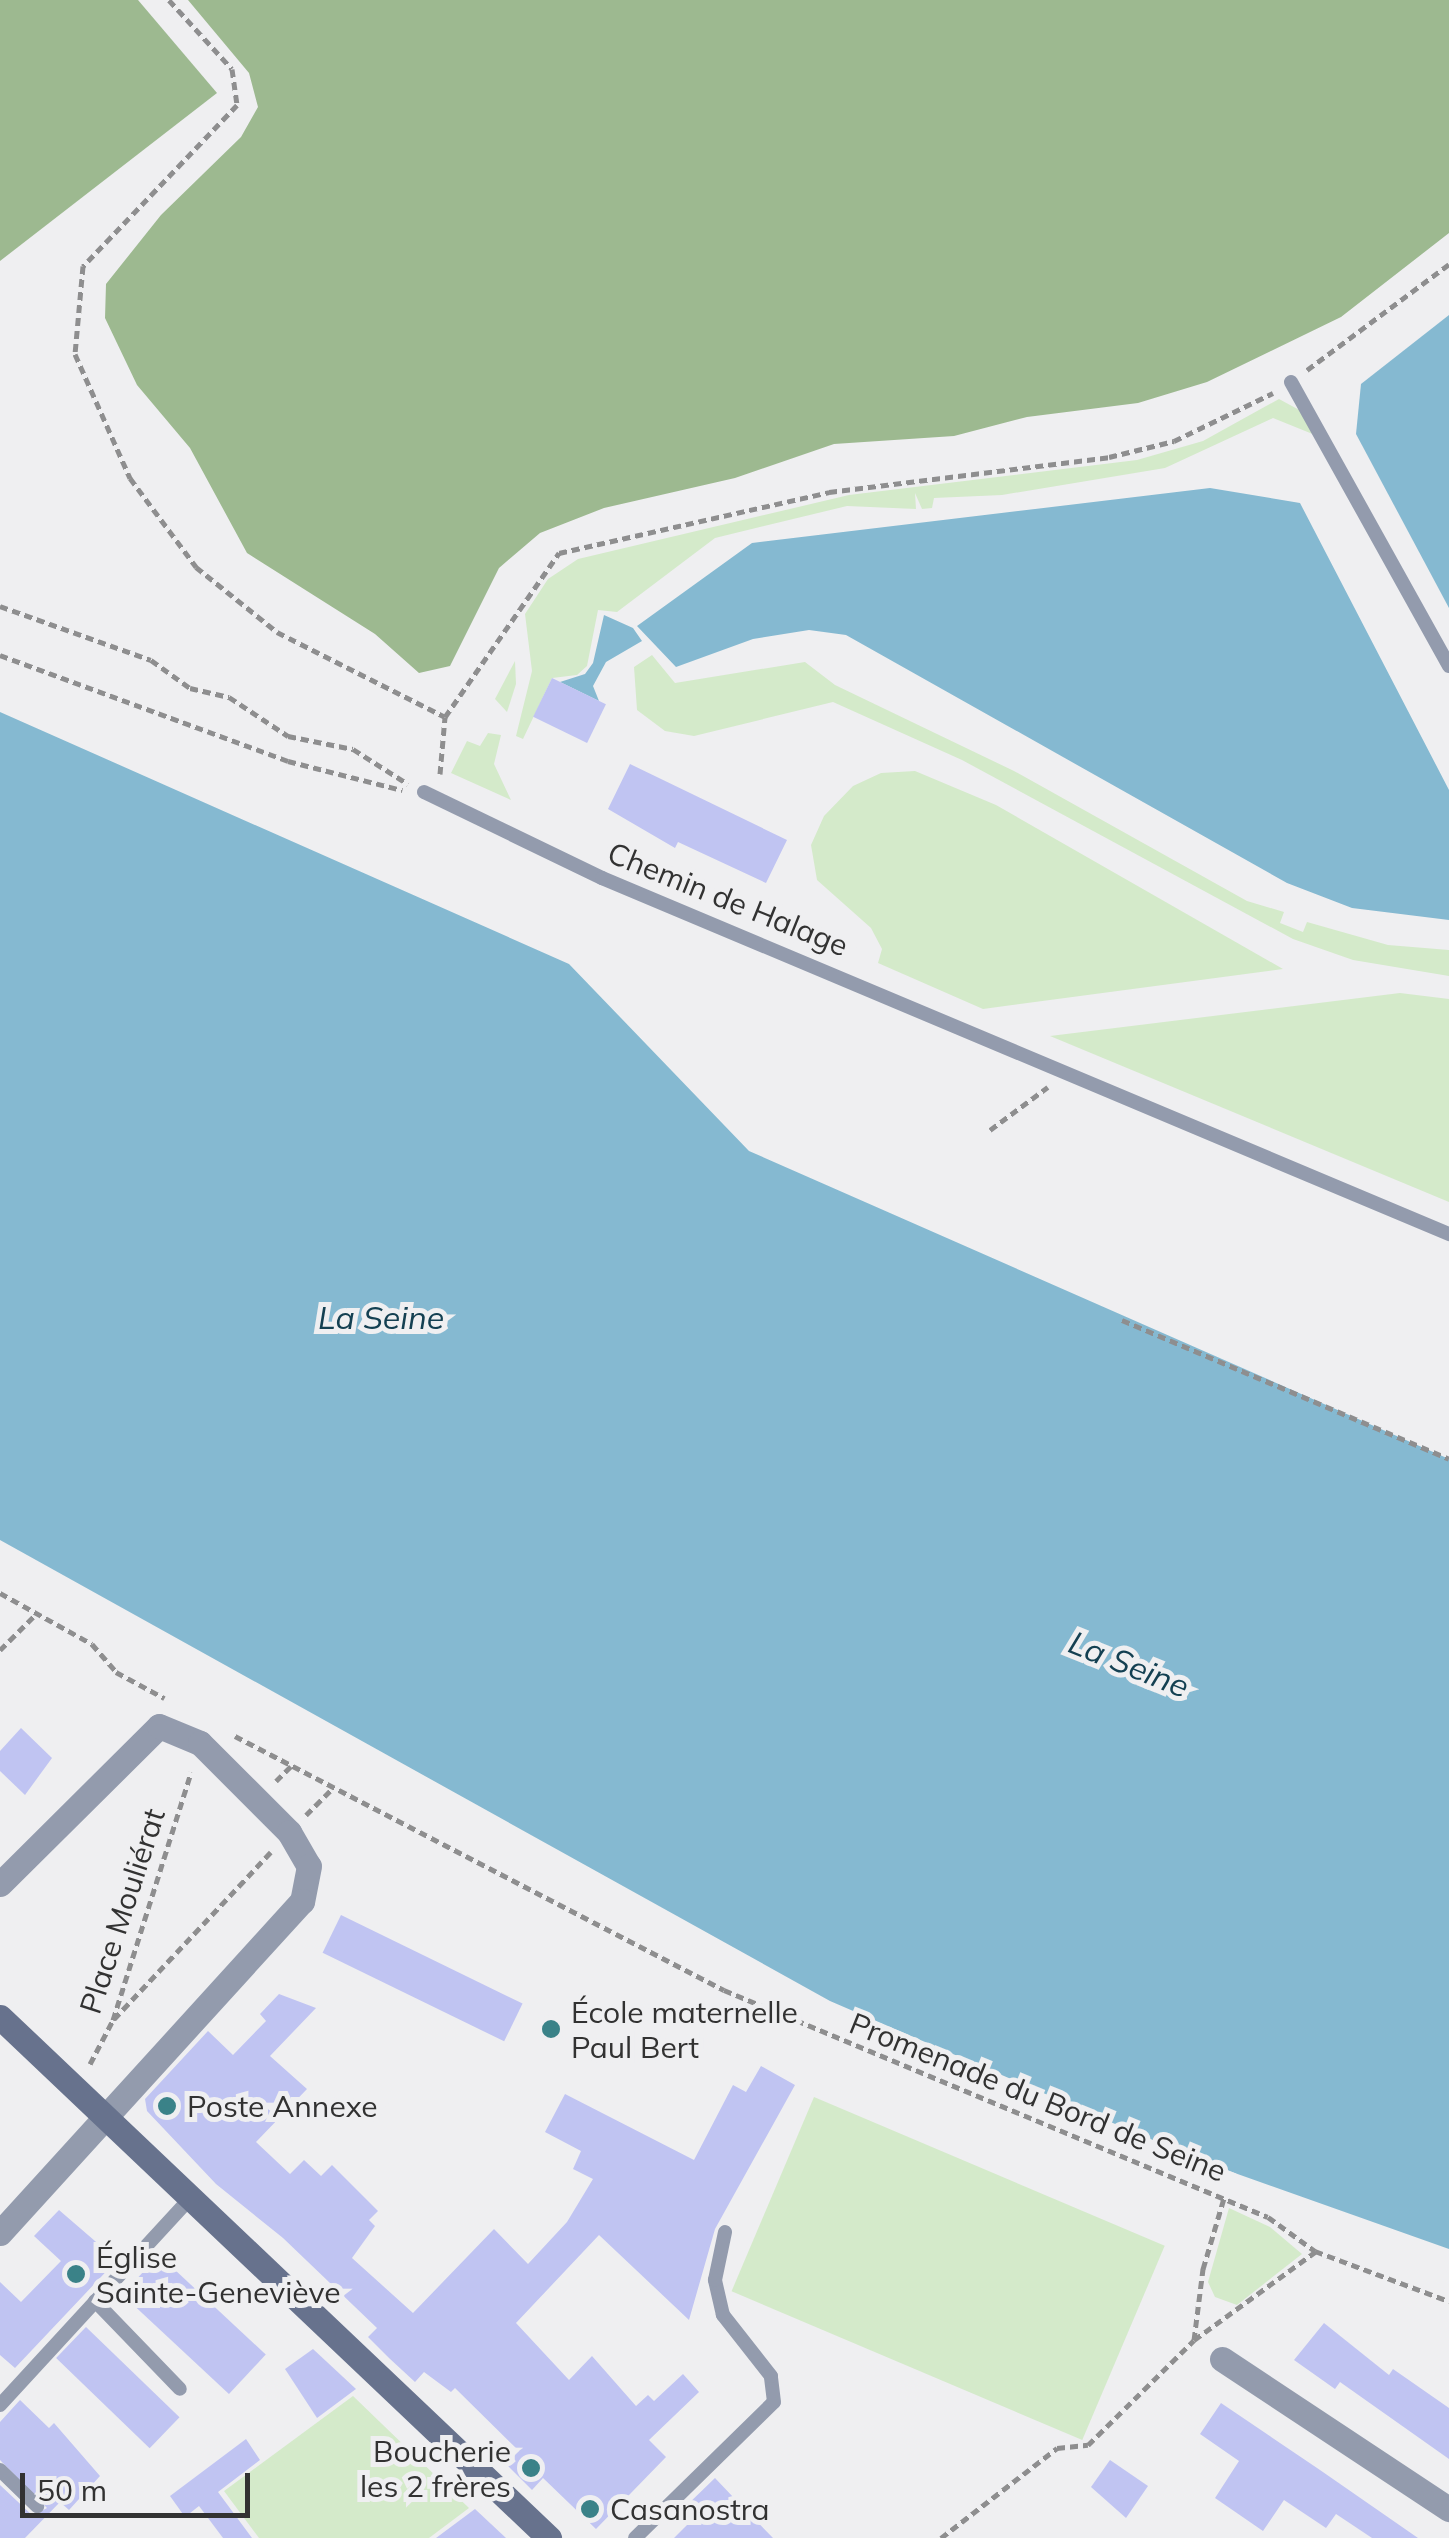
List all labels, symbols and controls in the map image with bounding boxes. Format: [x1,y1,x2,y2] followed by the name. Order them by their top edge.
[603,834,853,964] street label: Chemin de Halage
[318,1298,444,1336] water label: La Seine
[1063,1623,1195,1705] water label: La Seine
[72,1804,172,2018] street label: Place Mouliérat
[571,1994,798,2064] place label: École maternelle Paul Bert
[845,2005,1231,2189] street label: Promenade du Bord de Seine
[540,2018,562,2040] marker: École maternelle Paul Bert
[187,2088,378,2124] place label: Poste Annexe
[156,2095,178,2117] marker: Poste Annexe
[96,2239,340,2310] place label: Église Sainte-Geneviève
[65,2263,87,2285] marker: Église Sainte-Geneviève
[360,2433,511,2504] place label: Boucherie les 2 frères
[25,2453,255,2515] scale bar
[520,2457,542,2479] marker: Boucherie les 2 frères
[37,2471,107,2509] text: 50 m
[610,2491,770,2527] place label: Casanostra
[579,2498,601,2520] marker: Casanostra

